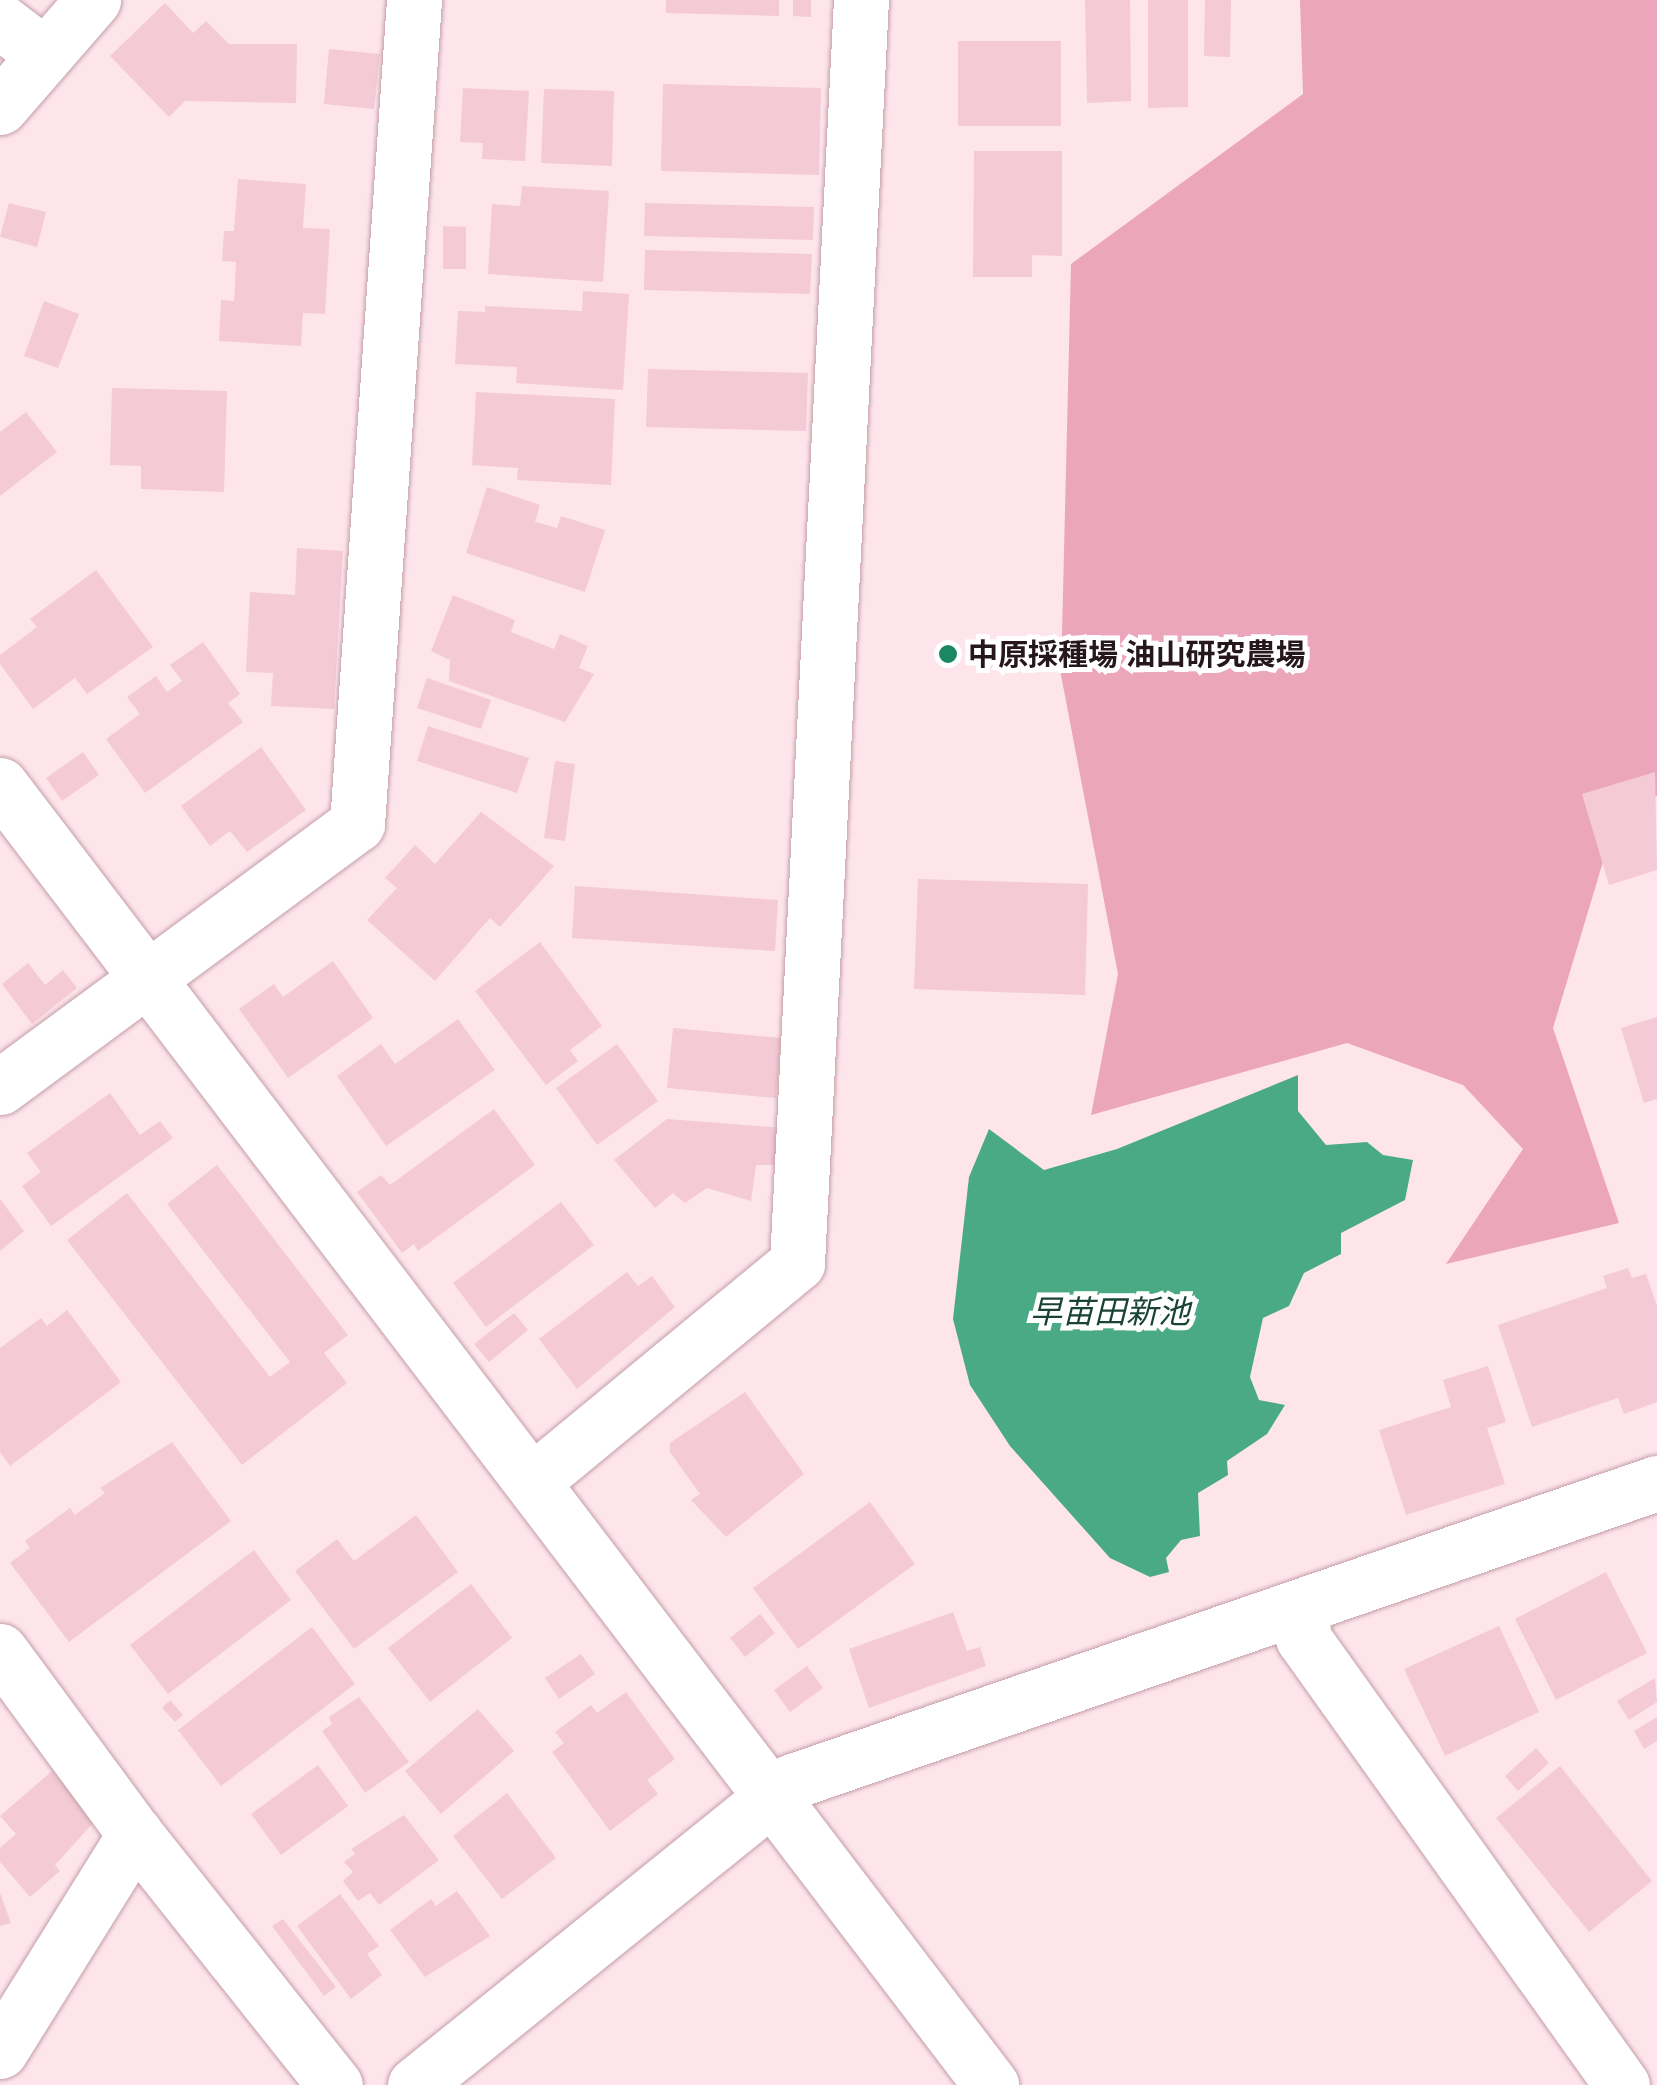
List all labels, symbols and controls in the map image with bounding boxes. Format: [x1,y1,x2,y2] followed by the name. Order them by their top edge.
[968,636,1306,672] place label: 中原採種場 油山研究農場
[937,643,959,665] marker: 中原採種場 油山研究農場
[1030,1292,1190,1330] water label: 早苗田新池

